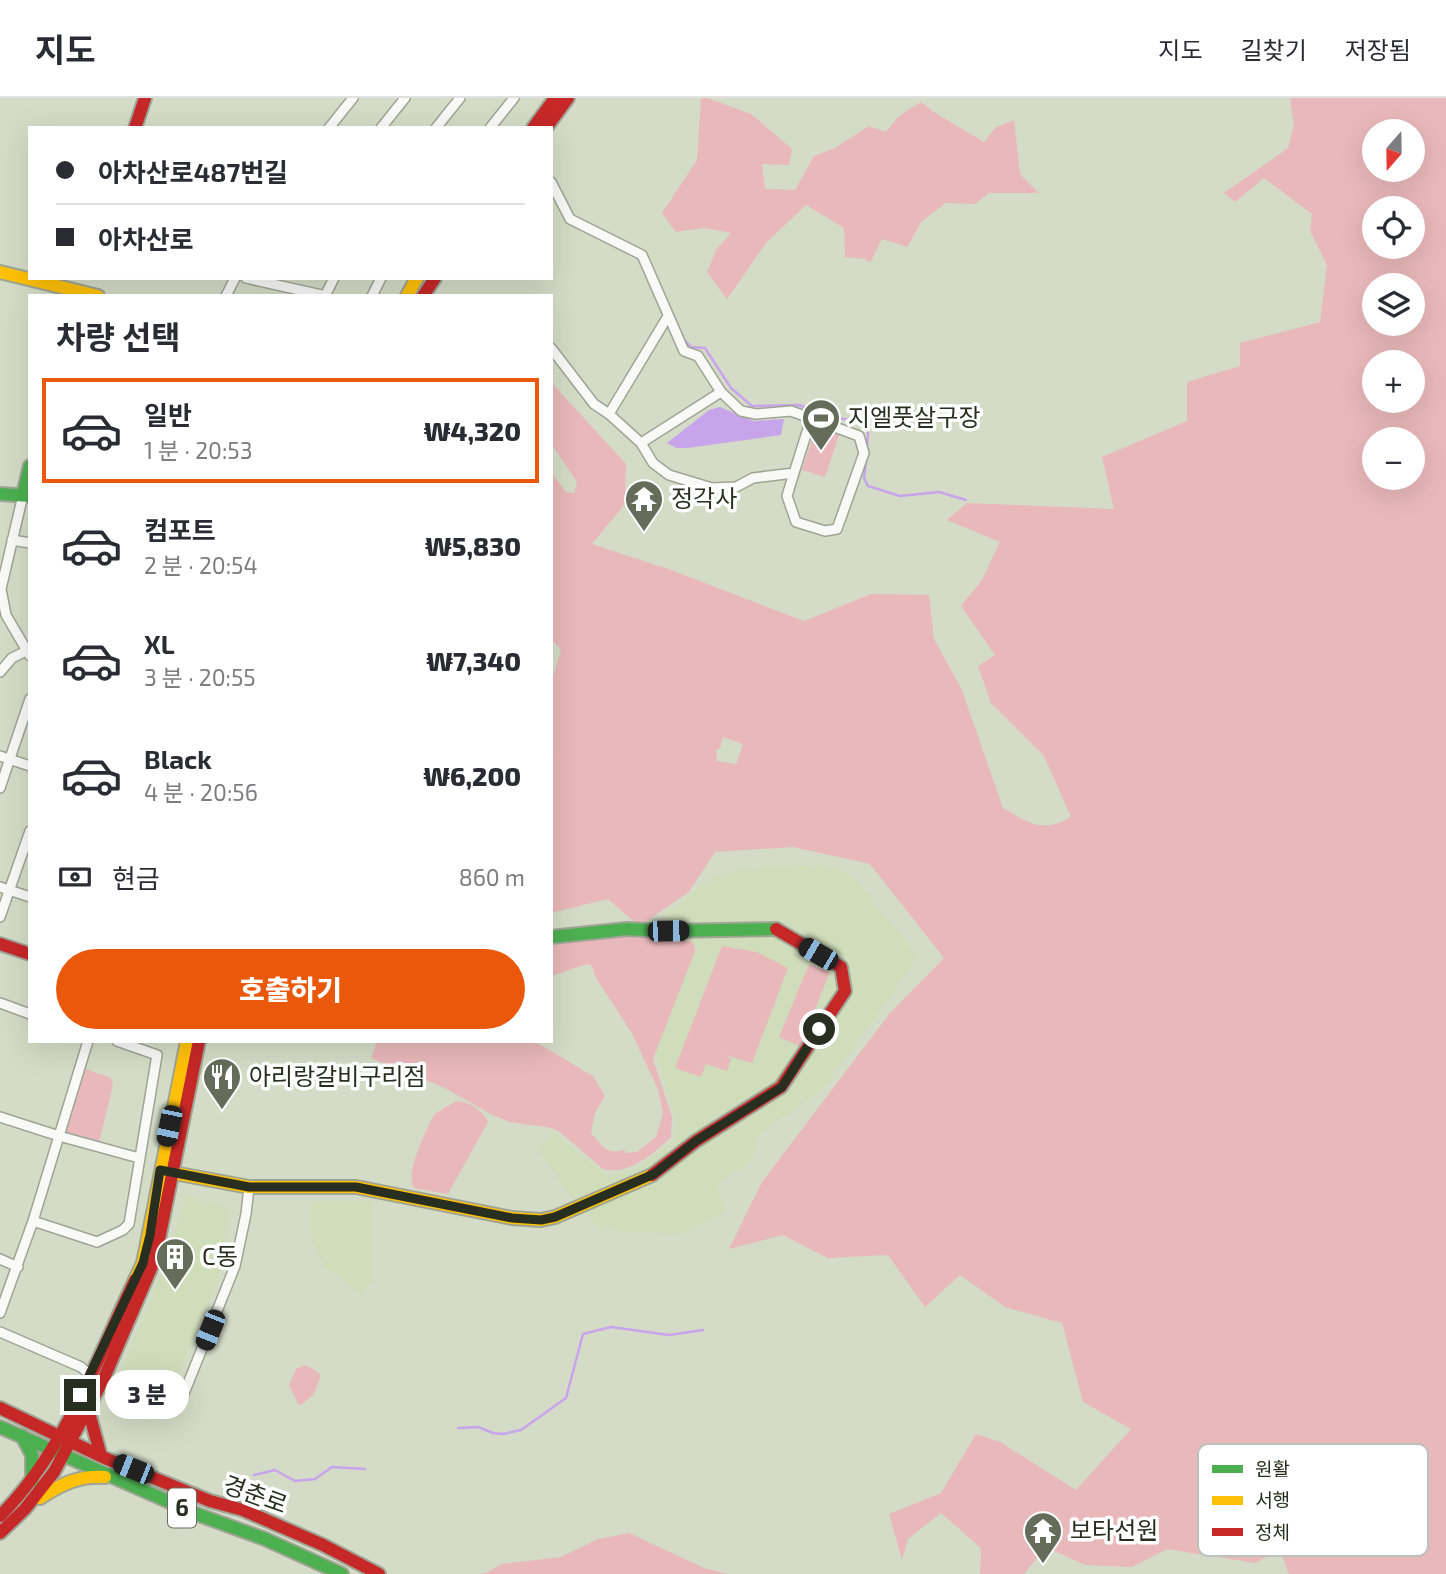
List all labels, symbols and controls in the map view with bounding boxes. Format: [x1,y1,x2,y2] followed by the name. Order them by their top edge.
[35,29,96,69] text: 지도
[1158,35,1203,64] text: 지도
[1241,35,1307,64] text: 길찾기
[1345,35,1411,64] text: 저장됨
[1362,119,1424,182] north arrow
[1362,119,1425,490] map controls
[98,156,288,187] text: 아차산로487번길
[1362,196,1425,259] button: locate
[98,223,194,254] text: 아차산로
[1362,273,1425,336] button: layers
[56,317,181,355] text: 차량 선택
[1362,350,1425,413] button: +
[800,397,842,452] sports icon: 지엘풋살구장
[60,399,123,462] icon: car
[144,399,192,430] text: 일반
[848,402,980,431] place label: 지엘풋살구장
[424,415,521,446] text: ₩4,320
[1362,427,1425,490] button: −
[144,436,252,464] text: 1 분 · 20:53
[623,478,665,533] temple icon: 정각사
[671,483,737,512] place label: 정각사
[60,514,123,577] icon: car
[144,514,216,545] text: 컴포트
[425,530,521,561] text: ₩5,830
[144,551,258,579] text: 2 분 · 20:54
[144,628,175,659] text: XL
[60,629,123,692] icon: car
[426,645,521,676] text: ₩7,340
[144,663,256,691] text: 3 분 · 20:55
[144,743,212,774] text: Black
[60,744,123,807] icon: car
[423,760,521,791] text: ₩6,200
[144,778,258,806] text: 4 분 · 20:56
[56,858,94,896] icon: cash
[112,862,160,893] text: 현금
[459,863,525,891] text: 860 m
[647,920,690,942] car
[795,934,842,974] car
[56,949,525,1029] button: 호출하기
[803,1013,835,1045] route start
[201,1056,243,1111] restaurant icon: 아리랑갈비구리점
[249,1061,426,1090] place label: 아리랑갈비구리점
[155,1103,184,1149] car
[154,1236,196,1291] building icon: C동
[202,1241,238,1270] place label: C동
[193,1307,228,1353] car
[104,1370,188,1420] callout: 3 분
[64,1379,96,1411] route end
[127,1380,167,1408] text: 3 분
[1198,1444,1428,1556] legend
[110,1451,157,1487] car
[1255,1457,1290,1480] text: 원활
[219,1469,292,1519] street label: 경춘로
[168,1488,196,1527] road number: 6
[1255,1488,1290,1511] text: 서행
[1022,1510,1064,1565] temple icon: 보타선원
[1070,1515,1158,1544] place label: 보타선원
[1255,1520,1290,1543] text: 정체

